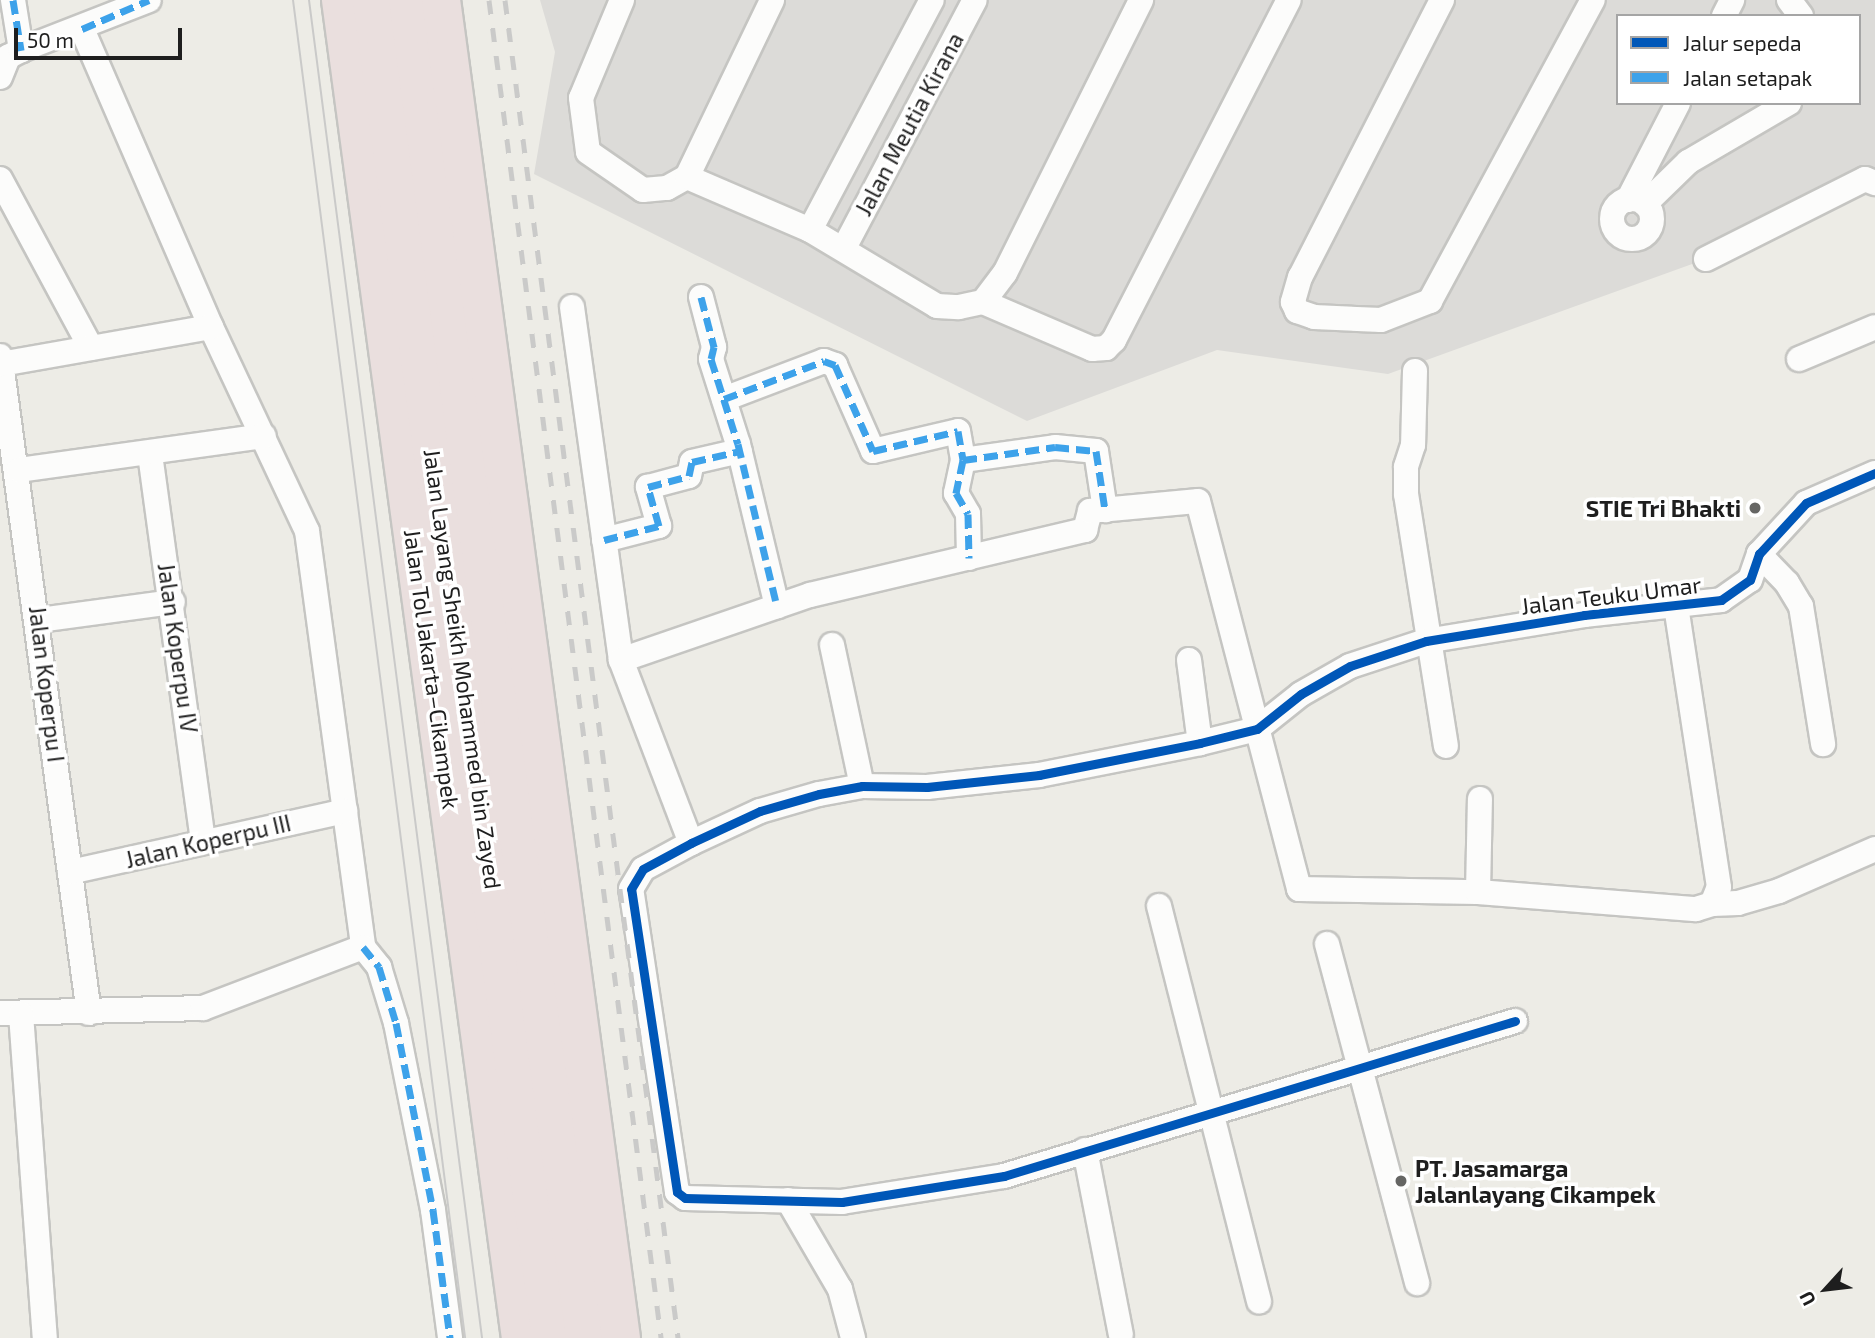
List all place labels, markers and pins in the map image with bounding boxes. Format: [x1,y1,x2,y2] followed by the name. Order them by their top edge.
[1585,494,1741,522] place label: STIE Tri Bhakti
[1747,500,1763,516] marker: STIE Tri Bhakti
[1415,1154,1656,1208] place label: PT. Jasamarga Jalanlayang Cikampek
[1393,1173,1409,1189] marker: PT. Jasamarga Jalanlayang Cikampek

